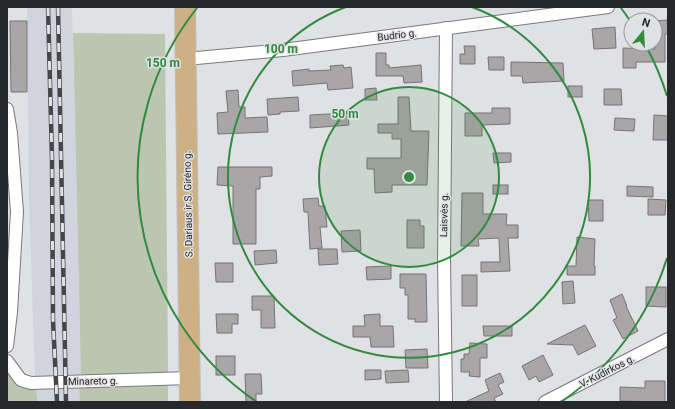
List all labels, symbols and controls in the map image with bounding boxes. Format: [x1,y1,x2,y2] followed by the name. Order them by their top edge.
[623,12,663,52] north arrow
[640,16,652,30] text: N
[377,27,417,43] street label: Budrio g.
[264,42,298,56] text: 100 m
[146,56,180,70] text: 150 m
[331,107,359,121] text: 50 m
[182,151,194,257] street label: S. Dariaus ir S. Girėno g.
[402,170,416,184] centre of rings
[438,193,450,237] street label: Laisvės g.
[578,352,636,390] street label: V. Kudirkos g.
[68,375,118,387] street label: Minareto g.

